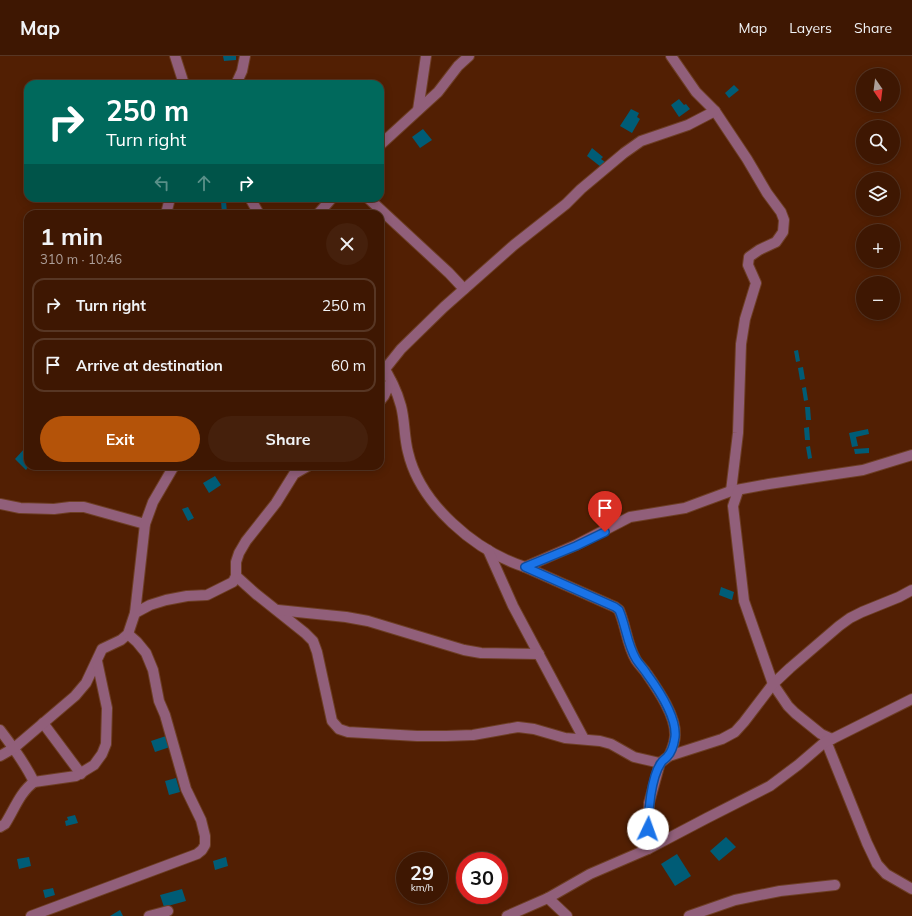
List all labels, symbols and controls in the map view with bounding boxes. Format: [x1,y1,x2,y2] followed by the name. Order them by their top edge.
[20,16,60,40] text: Map
[738,19,767,37] text: Map
[789,19,832,37] text: Layers
[854,19,892,37] text: Share
[856,68,900,112] north arrow
[856,68,900,320] map controls
[106,93,189,128] text: 250 m
[40,96,92,148] icon: right
[856,120,900,164] button: search
[106,128,186,151] text: Turn right
[151,172,173,194] icon: left
[193,172,215,194] icon: ahead
[235,172,257,194] icon: right
[856,172,900,216] button: layers
[40,221,103,251] text: 1 min
[326,223,368,265] button: close
[856,224,900,268] button: +
[40,251,122,267] text: 310 m · 10:46
[856,276,900,320] button: −
[42,294,64,316] icon: right
[76,296,146,315] text: Turn right
[322,296,366,315] text: 250 m
[42,354,64,376] icon: arrive
[76,356,223,375] text: Arrive at destination
[331,356,366,375] text: 60 m
[40,416,200,462] button: Exit
[208,416,368,462] button: Share
[588,491,622,532] pin
[594,497,616,519] icon: arrive
[627,808,669,850] position arrow
[456,852,508,904] speed limit sign: 30
[410,860,434,885] text: 29
[411,881,433,894] text: km/h

